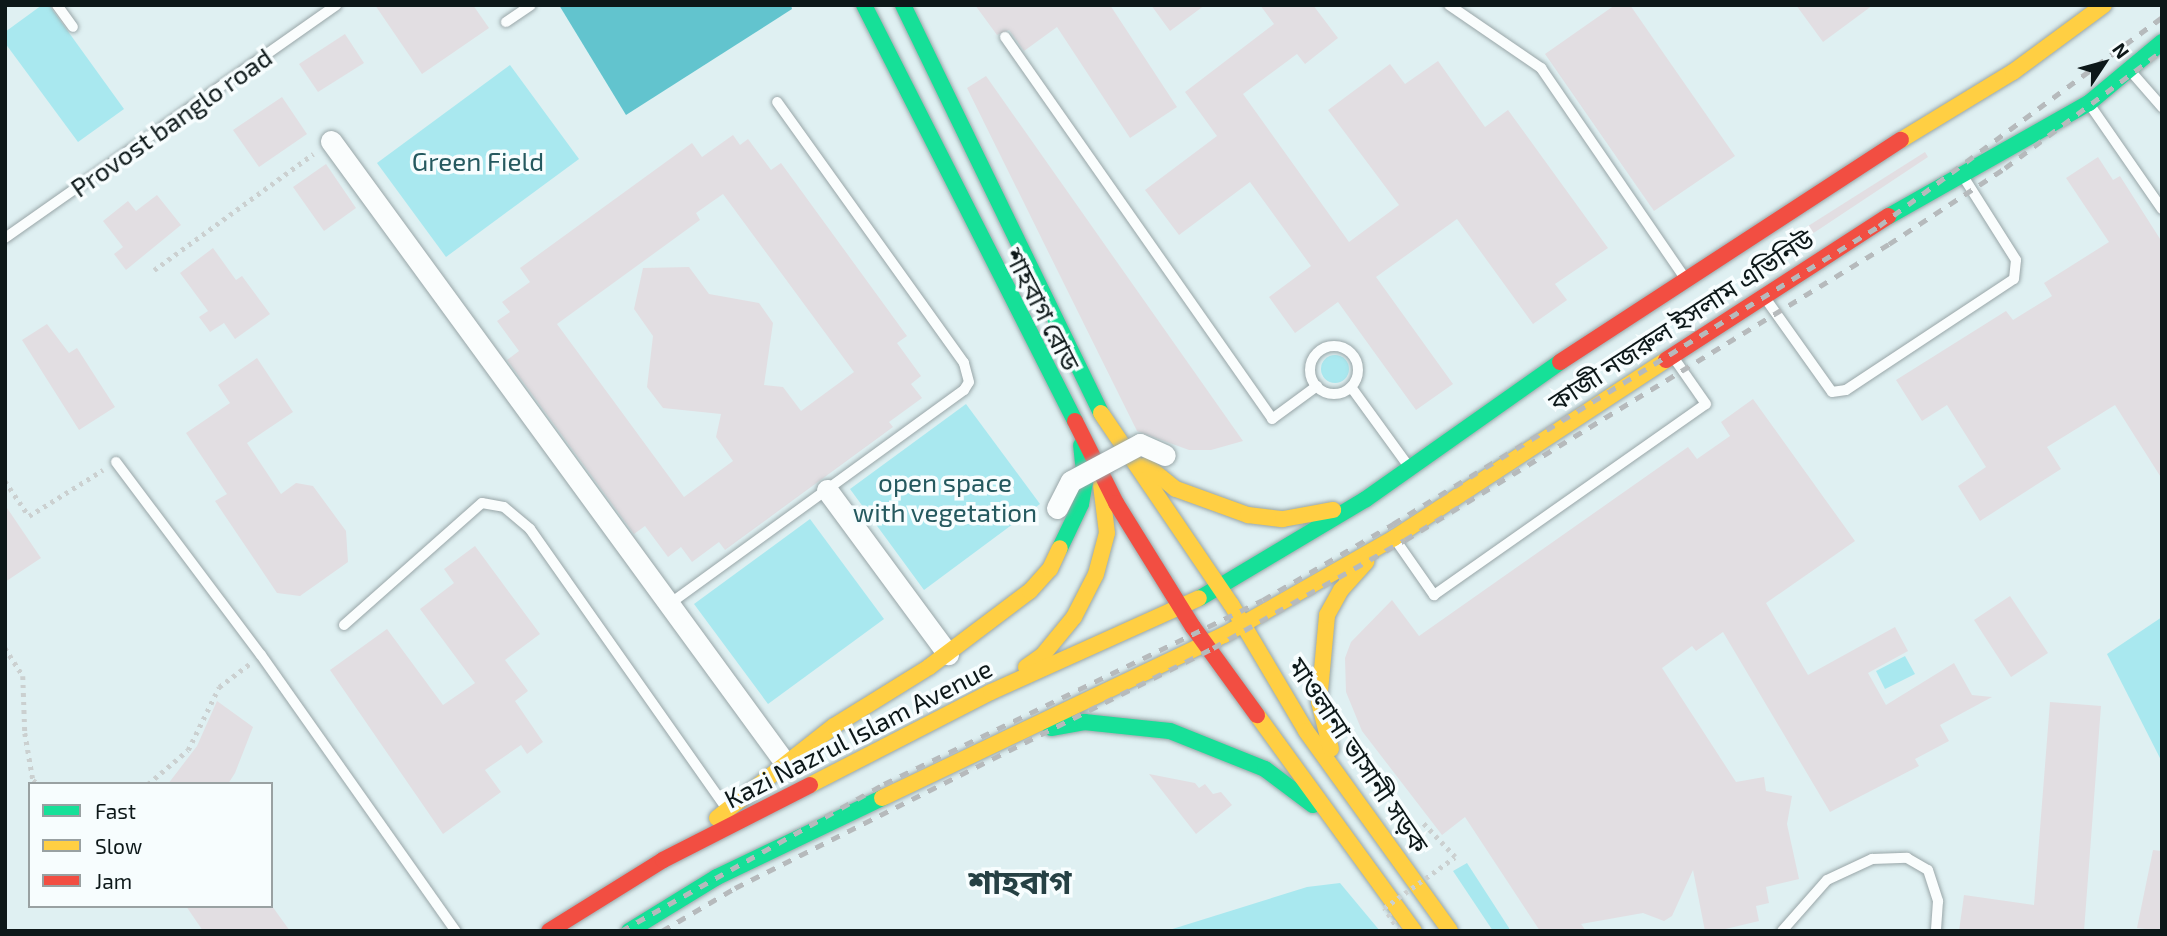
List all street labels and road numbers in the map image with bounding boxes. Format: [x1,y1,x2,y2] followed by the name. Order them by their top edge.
[64,41,278,203] street label: Provost banglo road
[1543,223,1819,417] street label: কাজী নজরুল ইসলাম এভিনিউ
[999,242,1087,376] street label: শাহবাগ রোড
[718,652,998,814] street label: Kazi Nazrul Islam Avenue
[1282,652,1436,858] street label: মাওলানা ভাসানী সড়ক

